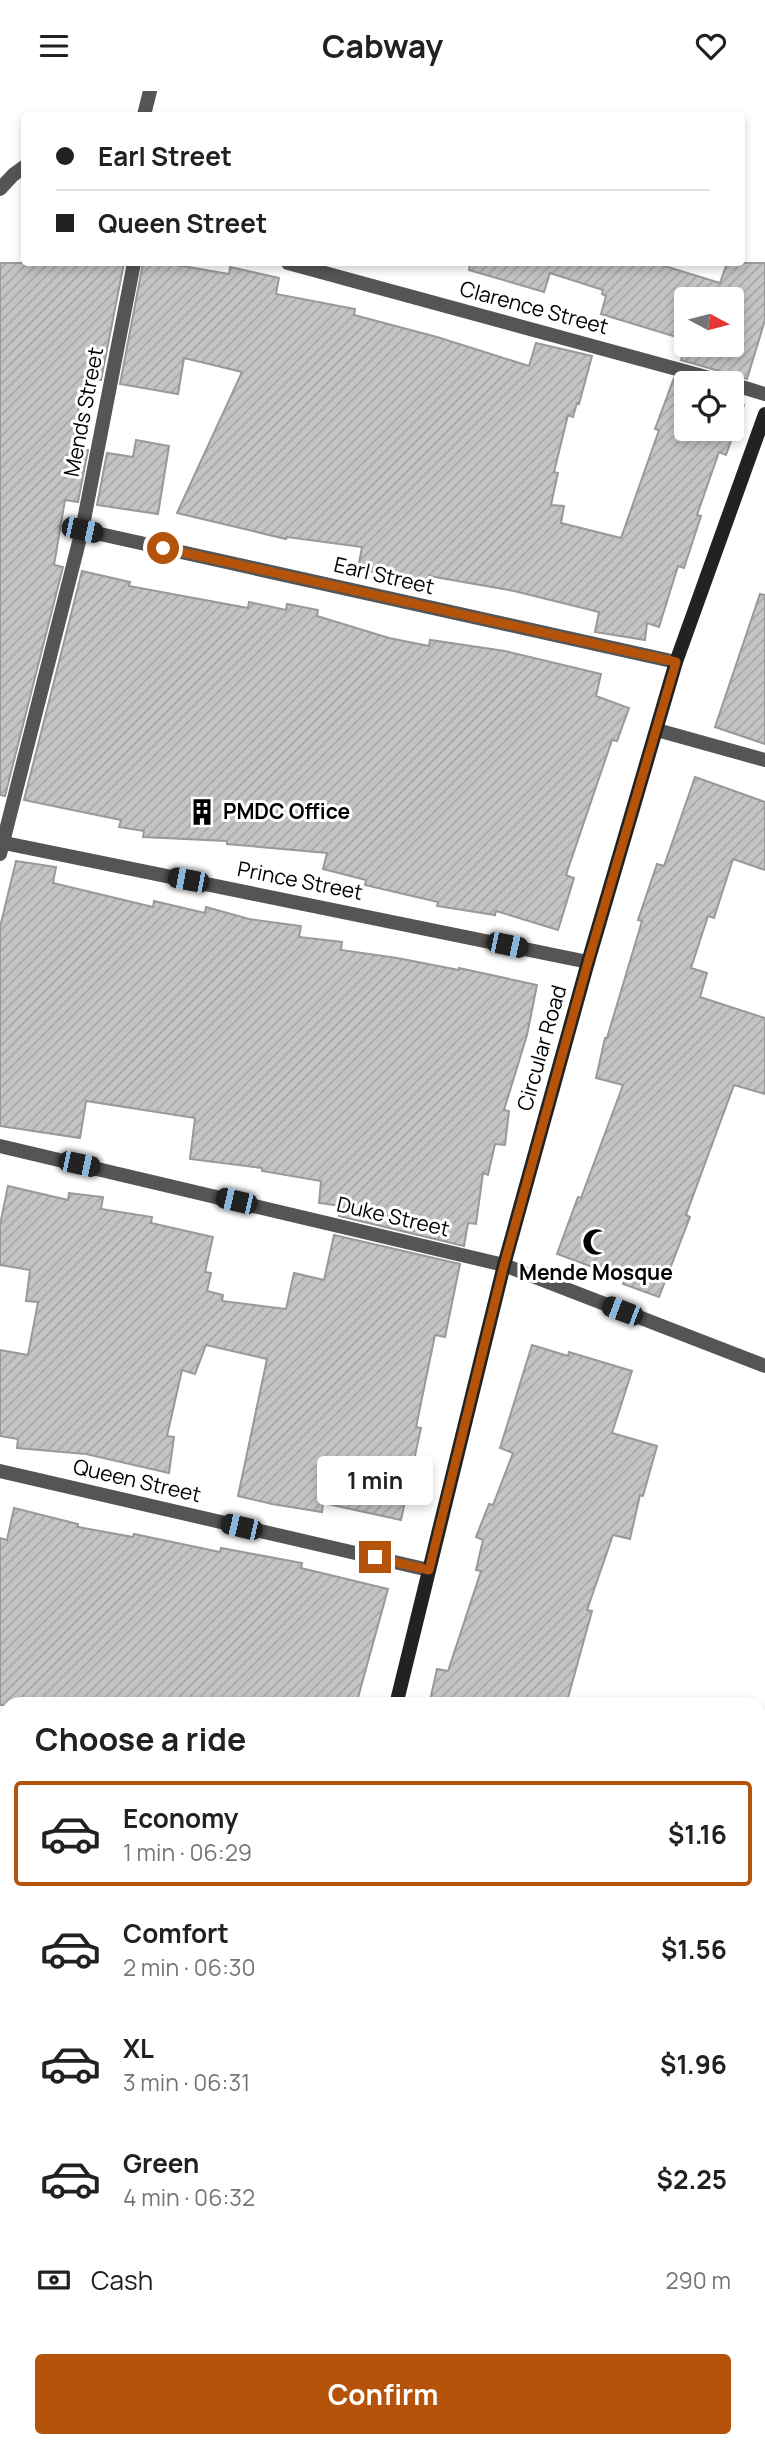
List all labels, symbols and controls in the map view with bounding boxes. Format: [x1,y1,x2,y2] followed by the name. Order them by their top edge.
[322,24,443,68] text: Cabway
[35,27,73,65] icon: menu
[692,27,730,65] icon: heart
[98,138,232,174] text: Earl Street
[98,205,267,241] text: Queen Street
[457,274,612,340] street label: Clarence Street
[674,287,744,357] north arrow
[674,287,744,441] map controls
[57,345,109,479] street label: Mends Street
[674,371,744,441] button: locate
[60,515,105,545] car
[147,532,179,564] route start
[331,550,437,600] street label: Earl Street
[187,797,217,827] building icon: PMDC Office
[223,797,350,825] place label: PMDC Office
[235,854,365,906] street label: Prince Street
[166,866,211,894] car
[485,930,530,960] car
[510,982,572,1114] street label: Circular Road
[57,1149,102,1179] car
[214,1186,259,1216] car
[334,1189,452,1243] street label: Duke Street
[581,1227,611,1257] mosque icon: Mende Mosque
[519,1258,673,1286] place label: Mende Mosque
[599,1294,646,1328] car
[71,1452,204,1508] street label: Queen Street
[317,1455,433,1505] callout: 1 min
[347,1464,403,1496] text: 1 min
[219,1512,264,1542] car
[359,1541,391,1573] route end
[35,1717,246,1761] text: Choose a ride
[123,1800,238,1836] text: Economy
[39,1802,102,1865] icon: car
[668,1816,727,1852] text: $1.16
[123,1836,252,1868] text: 1 min · 06:29
[123,1915,229,1951] text: Comfort
[39,1917,102,1980] icon: car
[661,1931,727,1967] text: $1.56
[123,1951,256,1983] text: 2 min · 06:30
[123,2030,154,2066] text: XL
[39,2032,102,2095] icon: car
[660,2046,727,2082] text: $1.96
[123,2066,250,2098] text: 3 min · 06:31
[123,2145,199,2181] text: Green
[39,2147,102,2210] icon: car
[657,2161,727,2197] text: $2.25
[123,2181,255,2213] text: 4 min · 06:32
[35,2261,73,2299] icon: cash
[91,2262,153,2298] text: Cash
[665,2264,731,2296] text: 290 m
[35,2354,731,2434] button: Confirm

